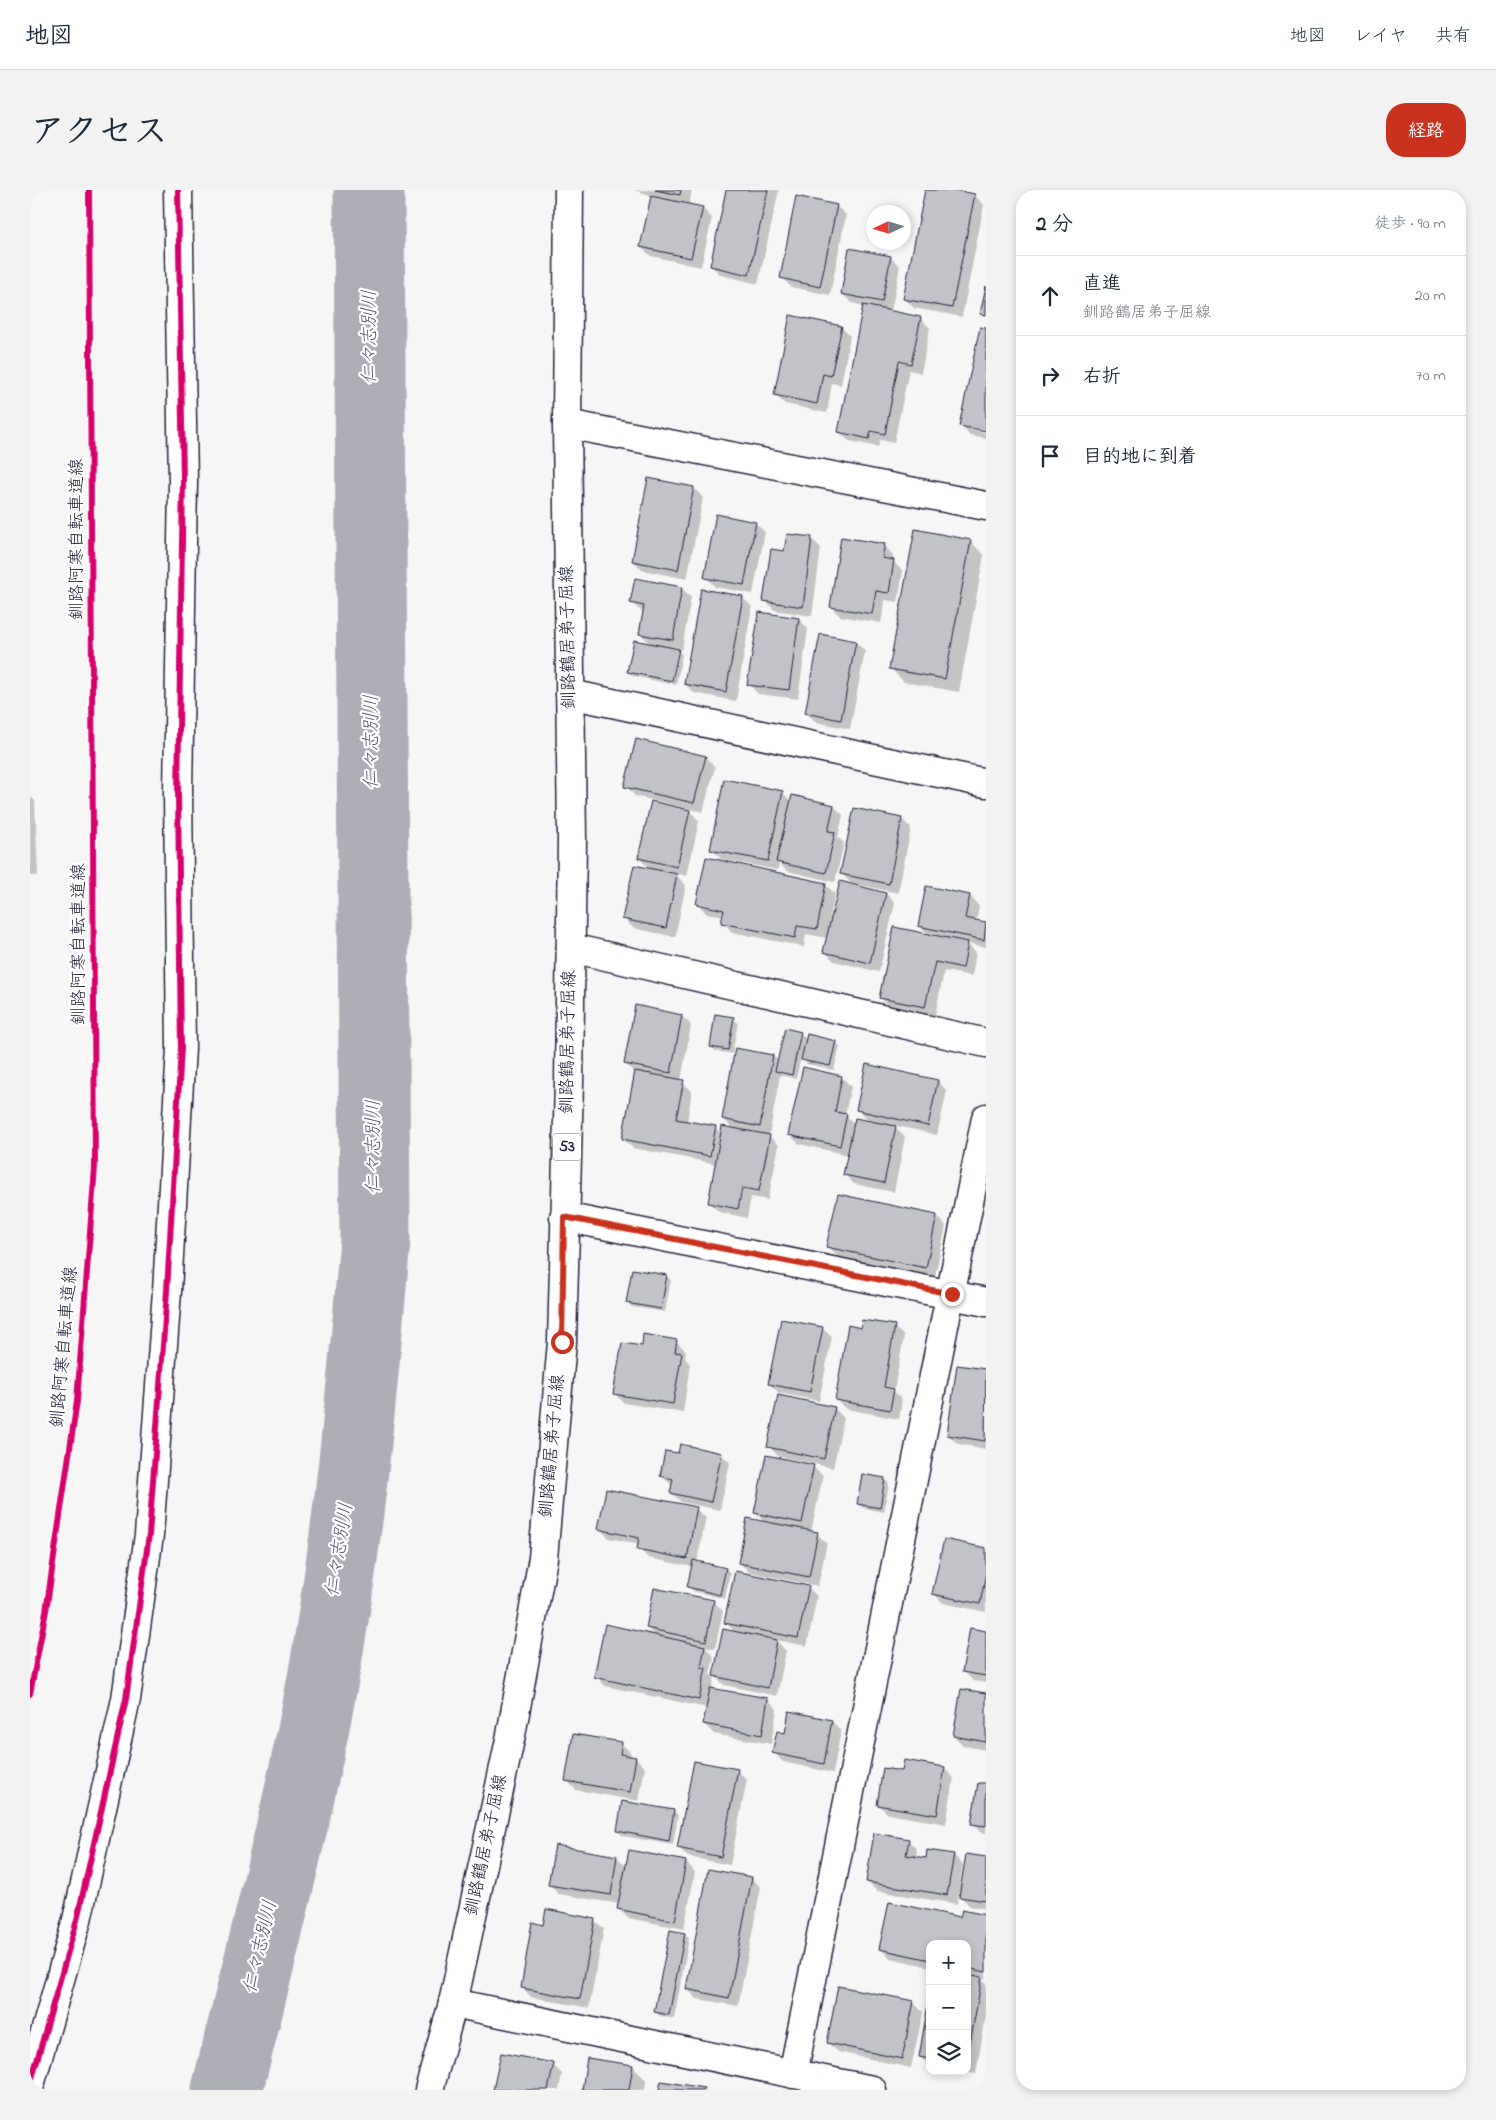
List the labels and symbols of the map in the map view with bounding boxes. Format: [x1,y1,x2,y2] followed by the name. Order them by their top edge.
[866,205,911,250] north arrow
[357,289,384,385] water label: 仁々志別川
[65,458,91,620] street label: 釧路阿寒自転車道線
[555,565,583,709] street label: 釧路鶴居弟子屈線
[359,694,386,790] water label: 仁々志別川
[67,863,93,1025] street label: 釧路阿寒自転車道線
[555,970,583,1114] street label: 釧路鶴居弟子屈線
[361,1099,388,1195] water label: 仁々志別川
[553,1134,581,1160] road number: 53
[45,1265,85,1429] street label: 釧路阿寒自転車道線
[941,1283,964,1306] route end
[551,1331,574,1354] route start
[534,1373,572,1519] street label: 釧路鶴居弟子屈線
[319,1501,361,1599] water label: 仁々志別川
[459,1772,515,1918] street label: 釧路鶴居弟子屈線
[237,1898,285,1996] water label: 仁々志別川

